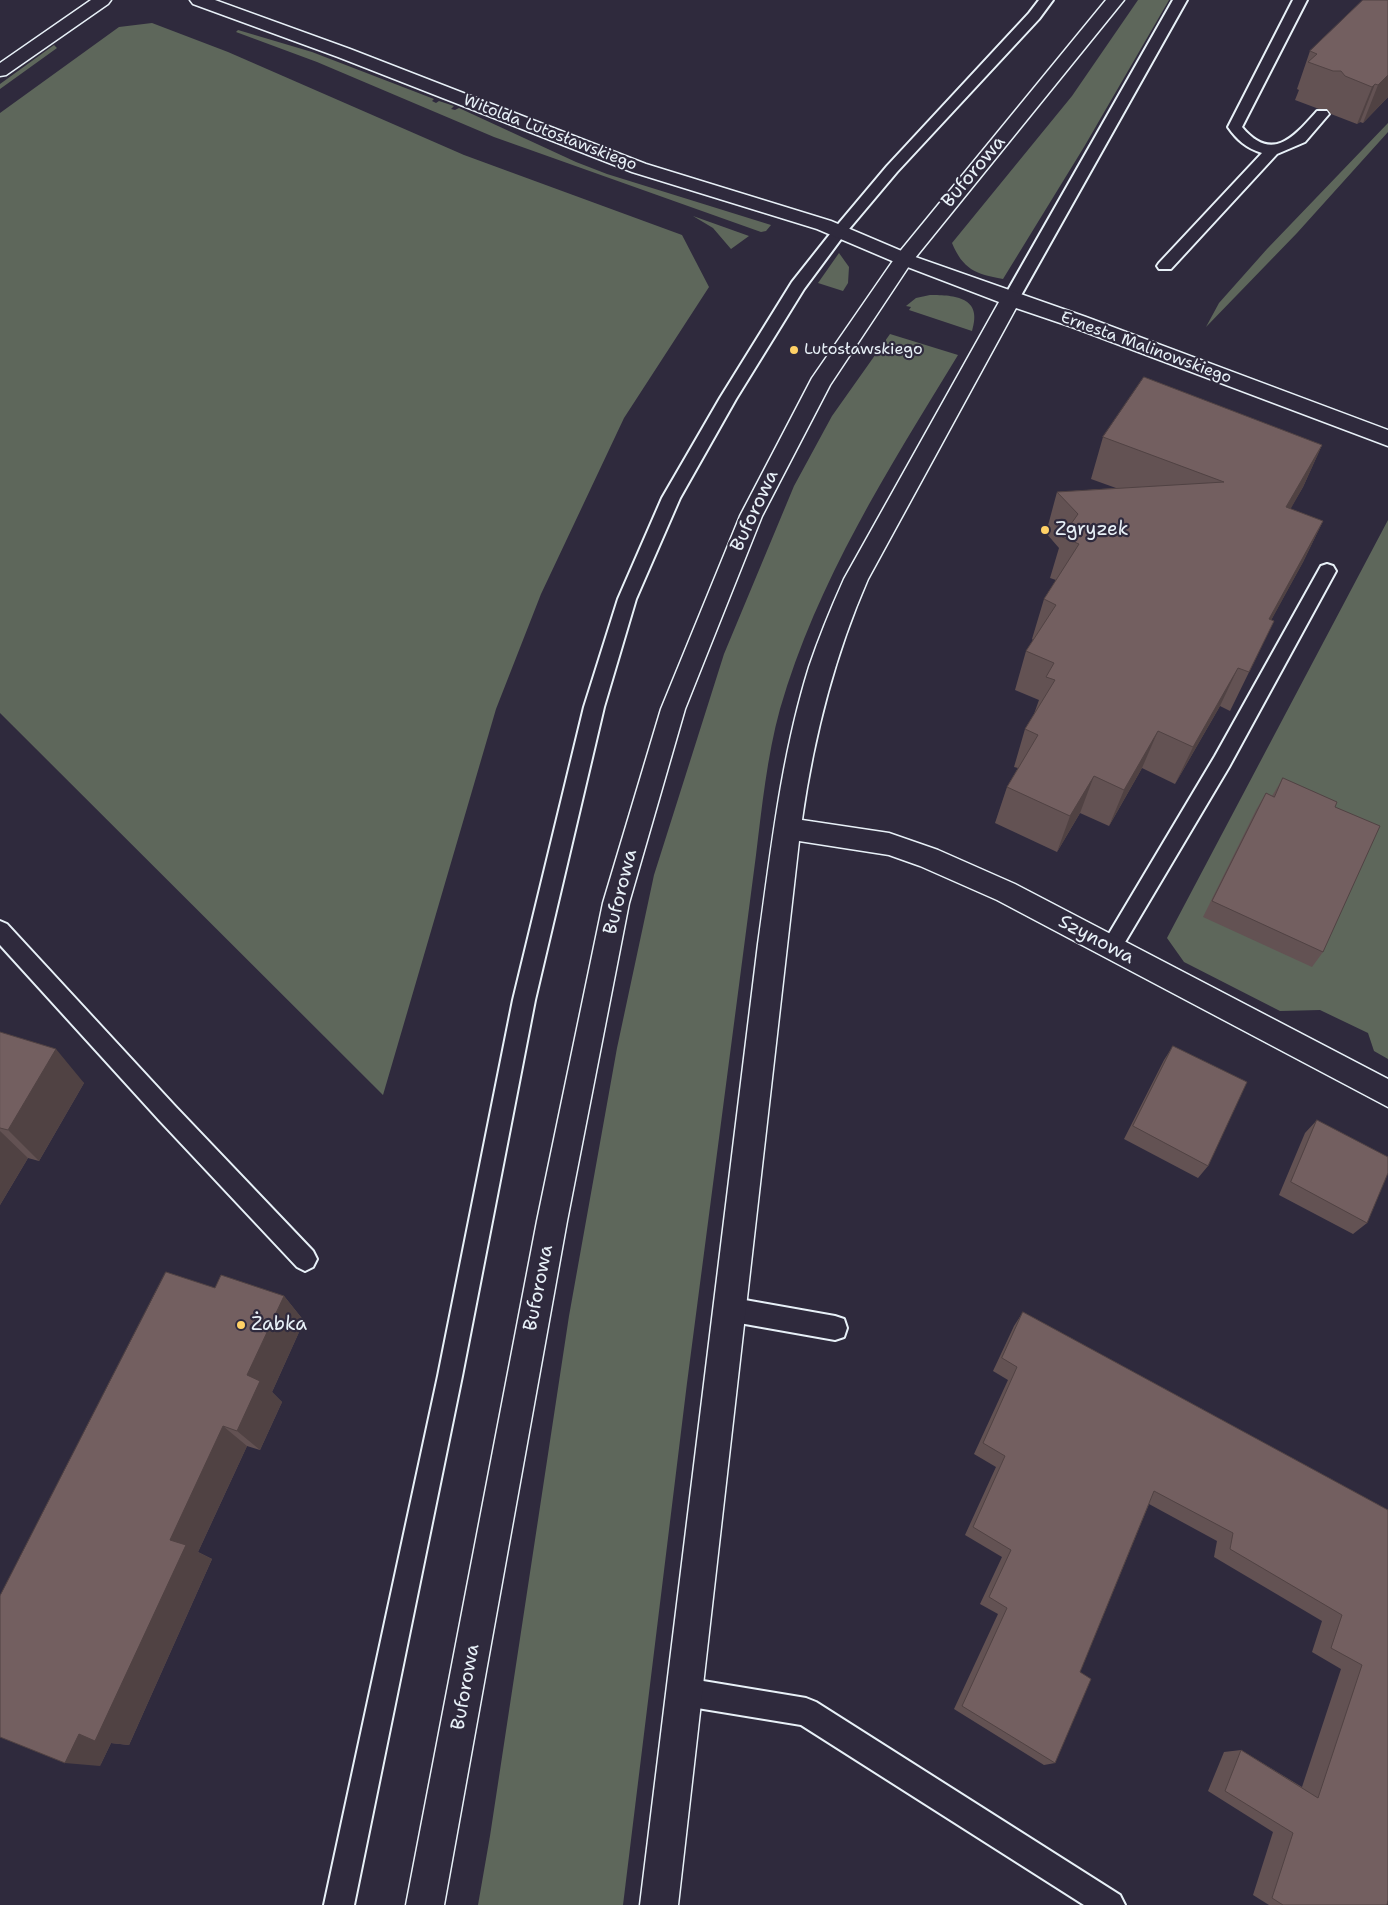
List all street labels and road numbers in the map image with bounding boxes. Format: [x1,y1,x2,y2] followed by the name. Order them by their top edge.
[460,91,640,175] street label: Witolda Lutosławskiego
[937,131,1011,213] street label: Buforowa
[1058,308,1234,388] street label: Ernesta Malinowskiego
[726,467,784,555] street label: Buforowa
[599,847,643,937] street label: Buforowa
[1054,911,1138,969] street label: Szynowa
[520,1243,558,1333] street label: Buforowa
[447,1642,485,1732] street label: Buforowa

